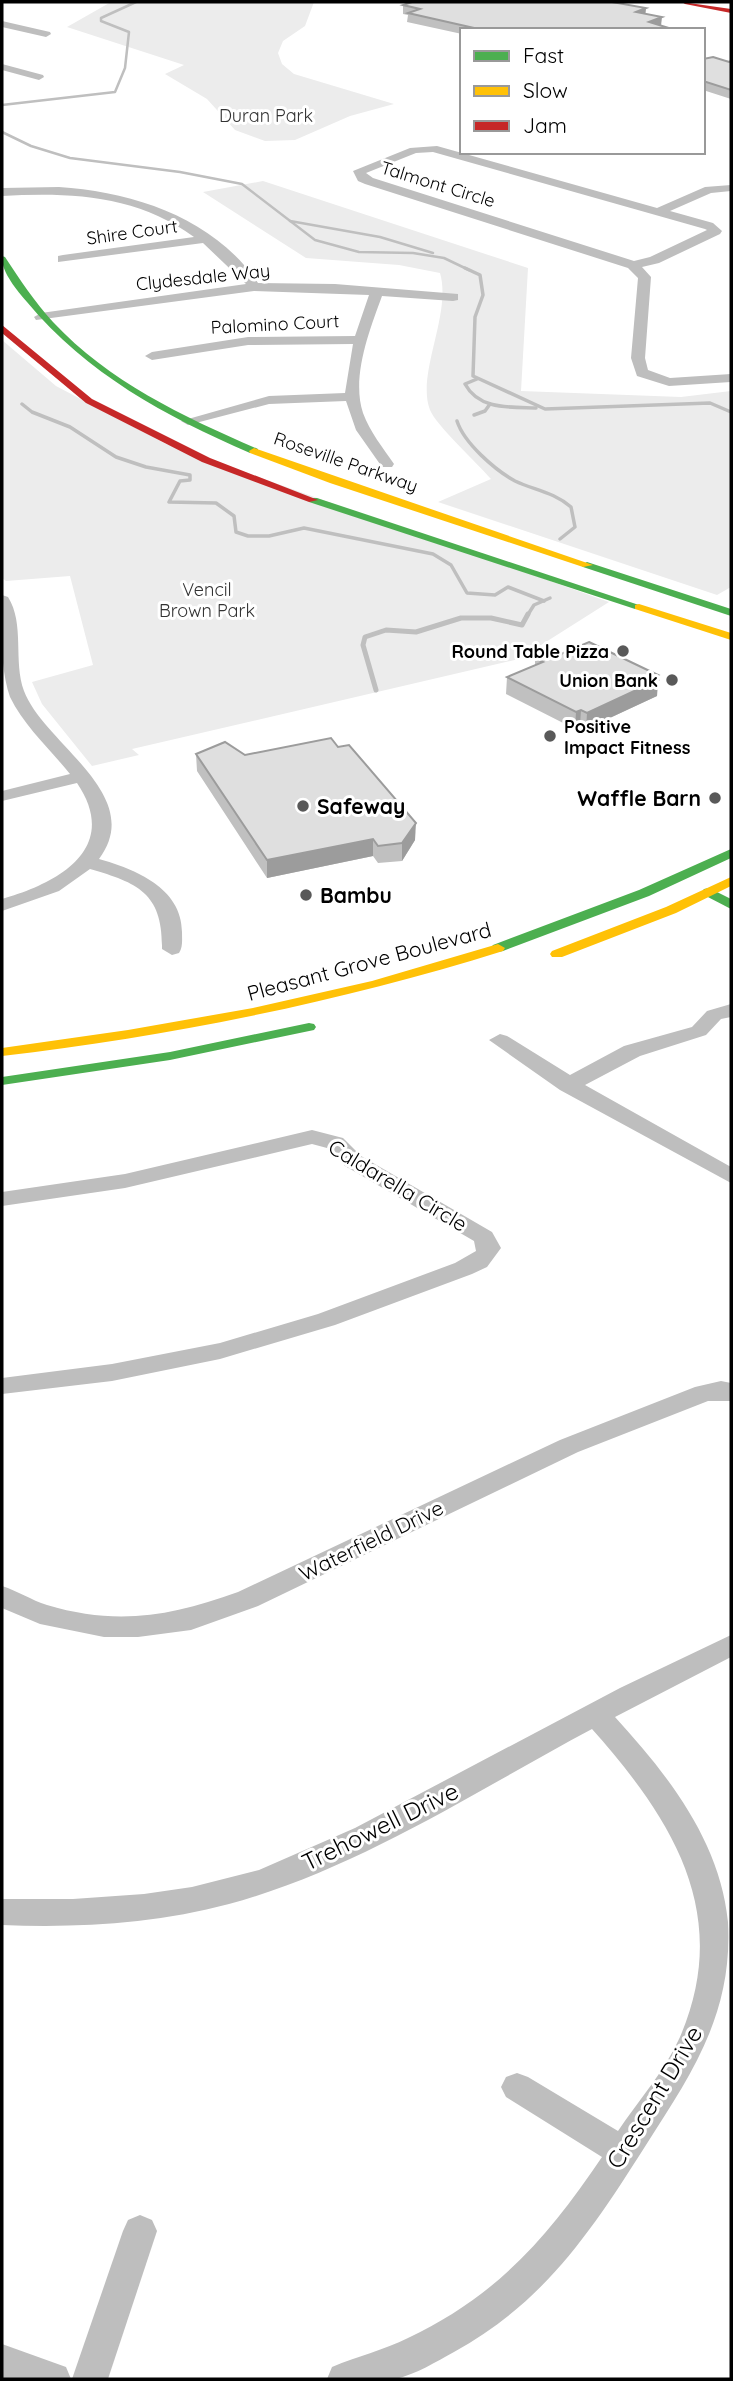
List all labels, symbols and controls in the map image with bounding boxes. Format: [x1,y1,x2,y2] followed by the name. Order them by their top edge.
[460,28,705,154] legend
[523,42,564,68] text: Fast
[523,77,568,103] text: Slow
[219,104,313,127] park label: Duran Park
[523,112,567,138] text: Jam
[378,156,498,212] street label: Talmont Circle
[85,214,179,250] street label: Shire Court
[135,259,271,295] street label: Clydesdale Way
[210,309,340,339] street label: Palomino Court
[271,427,421,497] street label: Roseville Parkway
[159,578,255,622] park label: Vencil Brown Park
[452,640,609,663] place label: Round Table Pizza
[615,643,631,659] marker: Round Table Pizza
[559,669,658,692] place label: Union Bank
[664,672,680,688] marker: Union Bank
[564,715,691,759] place label: Positive Impact Fitness
[542,728,558,744] marker: Positive Impact Fitness
[577,785,701,811] place label: Waffle Barn
[707,790,723,806] marker: Waffle Barn
[317,793,405,819] place label: Safeway
[295,798,311,814] marker: Safeway
[320,882,392,908] place label: Bambu
[298,887,314,903] marker: Bambu
[244,916,494,1006] street label: Pleasant Grove Boulevard
[324,1133,472,1237] street label: Caldarella Circle
[295,1494,447,1586] street label: Waterfield Drive
[297,1775,463,1877] street label: Trehowell Drive
[600,2020,708,2174] street label: Crescent Drive

